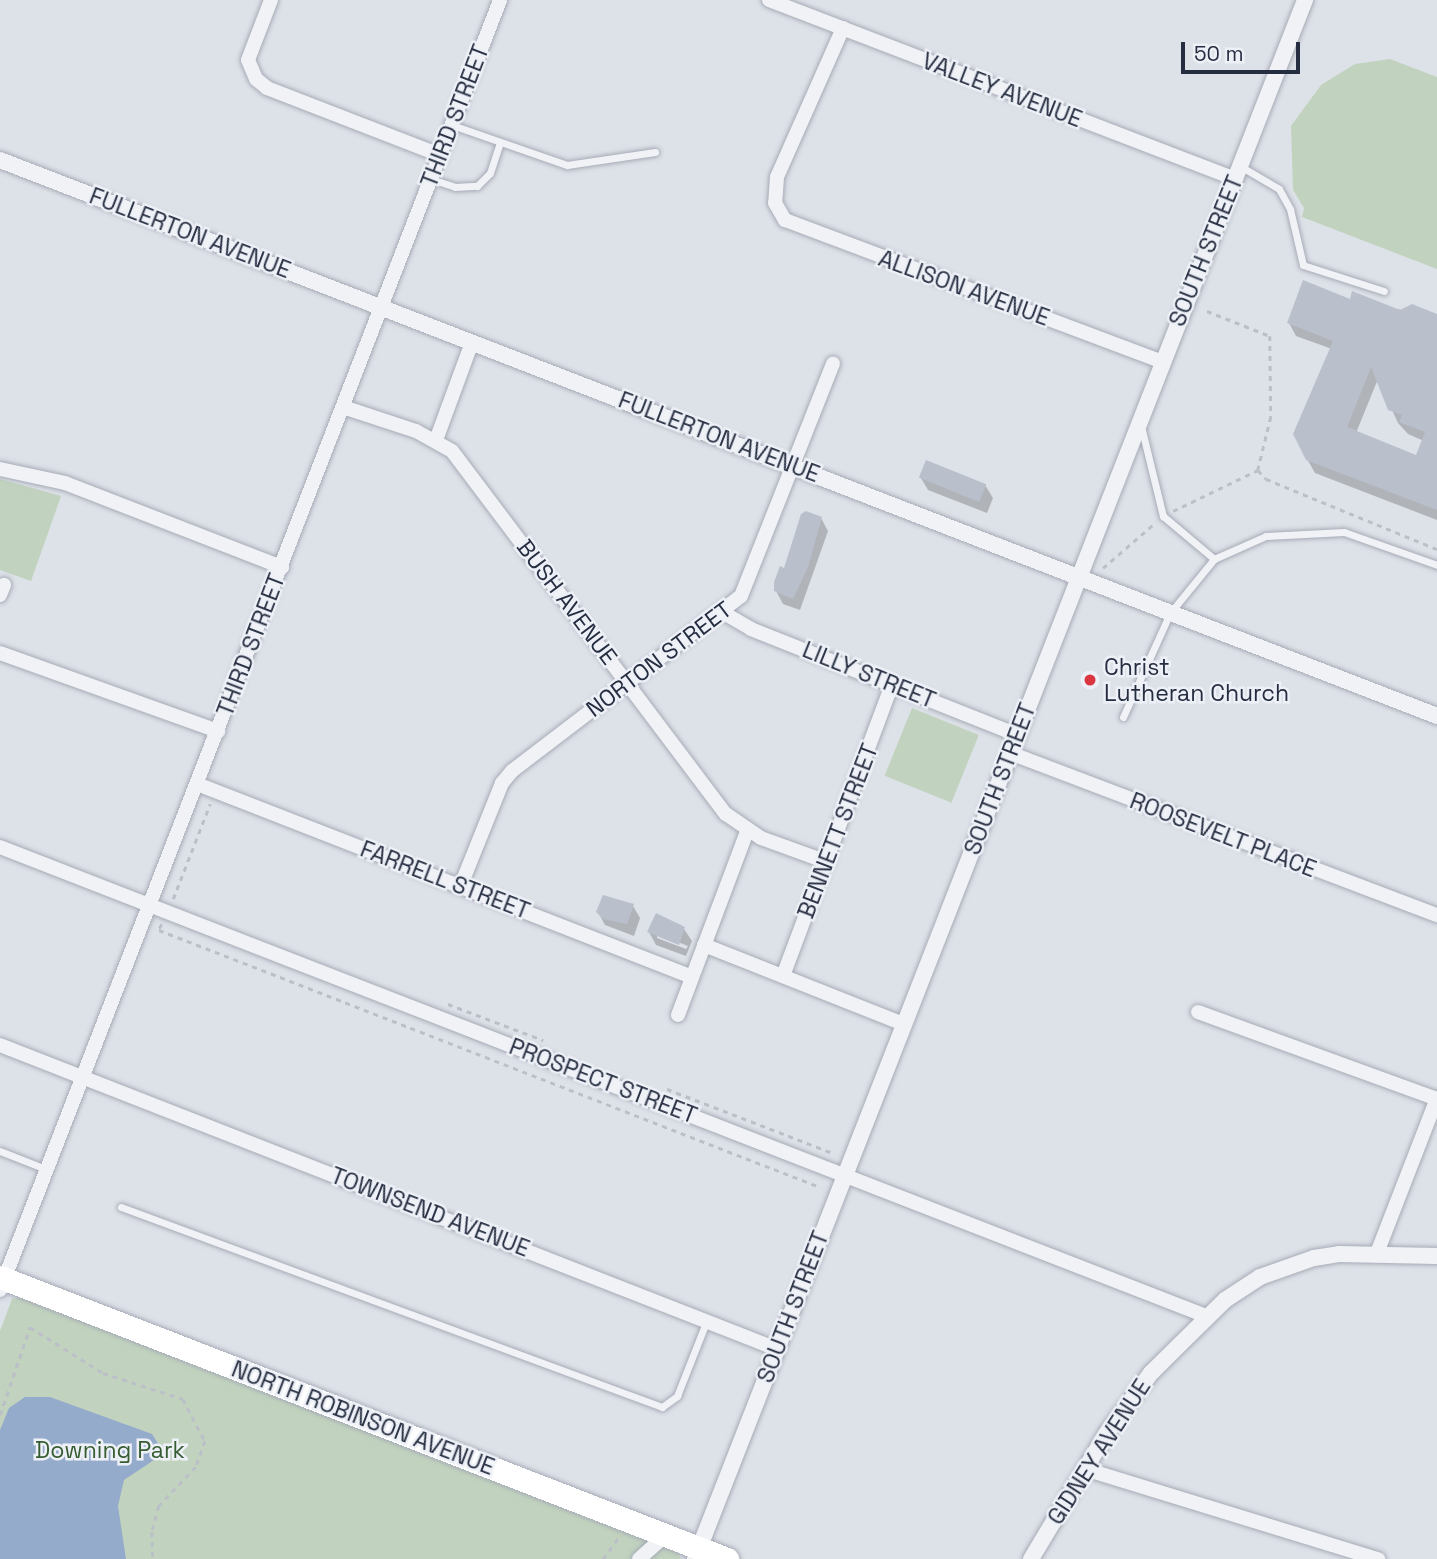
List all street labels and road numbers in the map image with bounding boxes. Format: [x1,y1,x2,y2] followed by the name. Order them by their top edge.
[415,41,495,191] street label: THIRD STREET
[918,47,1086,133] street label: VALLEY AVENUE
[1163,172,1249,330] street label: SOUTH STREET
[85,182,295,284] street label: FULLERTON AVENUE
[875,244,1053,332] street label: ALLISON AVENUE
[614,386,824,488] street label: FULLERTON AVENUE
[511,534,623,670] street label: BUSH AVENUE
[211,570,291,720] street label: THIRD STREET
[581,595,737,723] street label: NORTON STREET
[798,636,940,714] street label: LILLY STREET
[958,699,1042,859] street label: SOUTH STREET
[792,739,884,923] street label: BENNETT STREET
[1126,787,1320,883] street label: ROOSEVELT PLACE
[356,835,534,925] street label: FARRELL STREET
[505,1032,701,1130] street label: PROSPECT STREET
[327,1161,533,1263] street label: TOWNSEND AVENUE
[751,1227,835,1387] street label: SOUTH STREET
[228,1355,498,1481] street label: NORTH ROBINSON AVENUE
[1042,1374,1156,1530] street label: GIDNEY AVENUE

